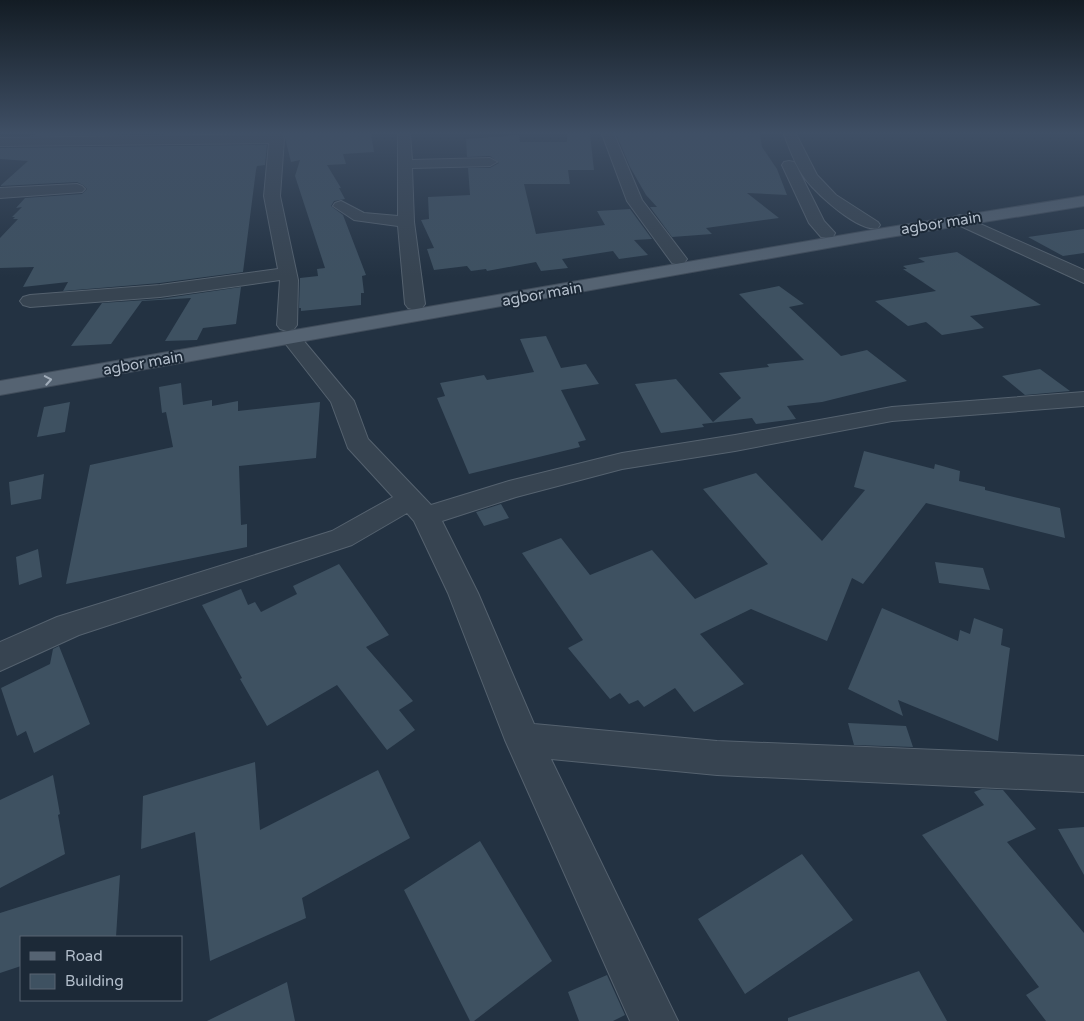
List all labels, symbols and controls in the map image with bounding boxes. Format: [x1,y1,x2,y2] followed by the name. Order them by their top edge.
[899,208,983,238] street label: agbor main
[500,278,584,310] street label: agbor main
[101,347,185,379] street label: agbor main
[44,375,52,385] one-way arrow
[20,936,182,1001] legend
[65,947,103,965] text: Road
[65,972,124,990] text: Building

